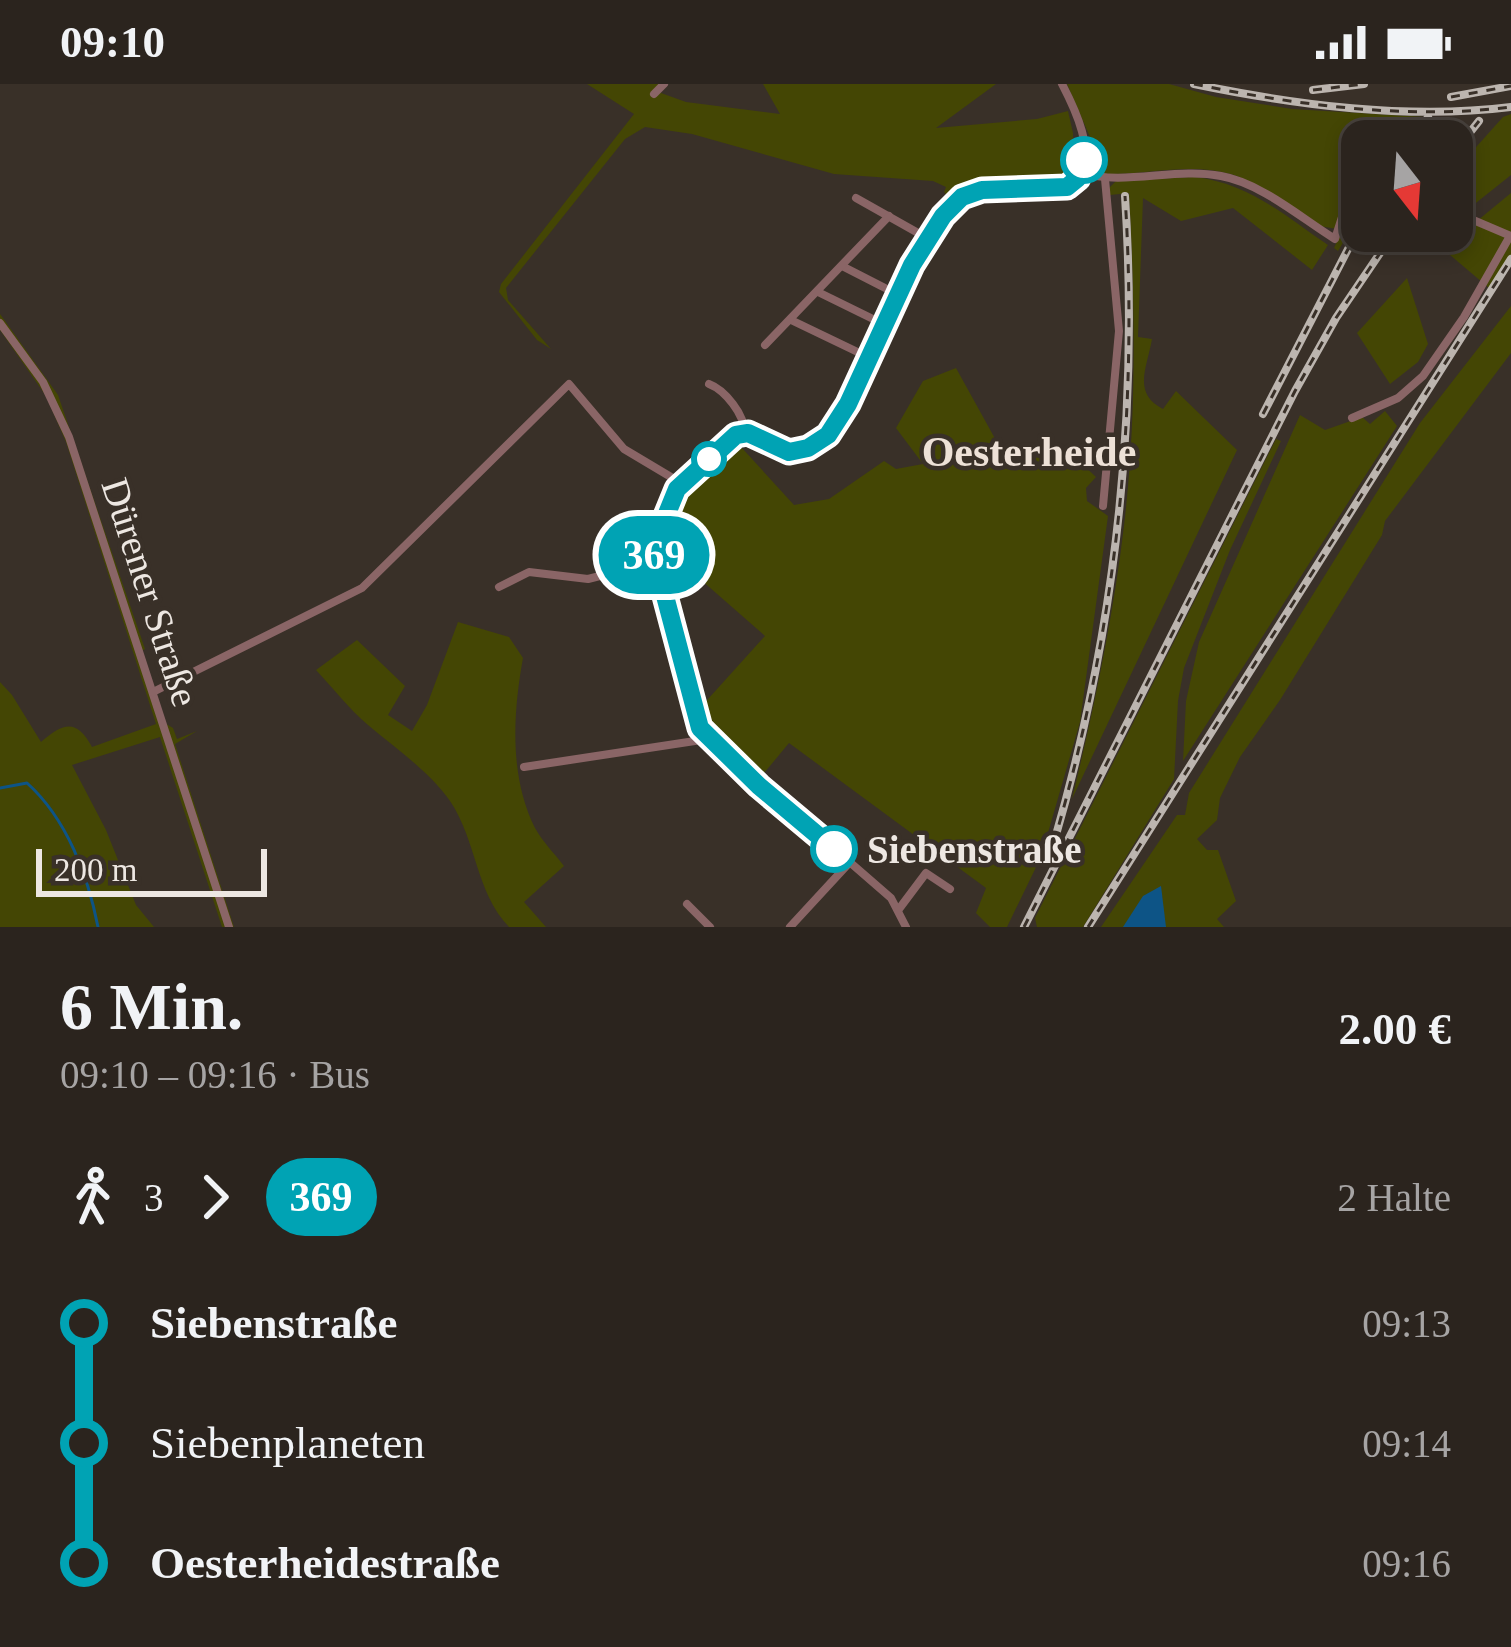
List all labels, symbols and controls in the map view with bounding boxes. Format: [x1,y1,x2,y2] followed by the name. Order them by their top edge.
[60,17,165,67] text: 09:10
[1341,120,1473,252] north arrow
[1341,120,1473,252] map controls
[1062,138,1106,182] unlabelled marker
[922,429,1136,475] district label: Oesterheide
[693,443,725,475] unlabelled marker
[93,473,208,712] street label: Dürener Straße
[585,516,723,594] line badge: 369
[623,532,686,578] text: 369
[812,827,856,871] marker: Siebenstraße
[867,828,1082,871] place label: Siebenstraße
[36,843,267,896] scale bar
[54,852,137,888] text: 200 m
[60,970,243,1043] text: 6 Min.
[1339,1004,1451,1054] text: 2.00 €
[60,1053,370,1096] text: 09:10 – 09:16 · Bus
[60,1164,126,1230] icon: walk
[182,1164,248,1230] icon: forward
[290,1174,353,1220] text: 369
[144,1176,164,1219] text: 3
[1337,1176,1451,1219] text: 2 Halte
[150,1298,398,1348] text: Siebenstraße
[1362,1302,1451,1345] text: 09:13
[150,1418,425,1468] text: Siebenplaneten
[1362,1422,1451,1465] text: 09:14
[150,1538,500,1588] text: Oesterheidestraße
[1362,1542,1451,1585] text: 09:16

